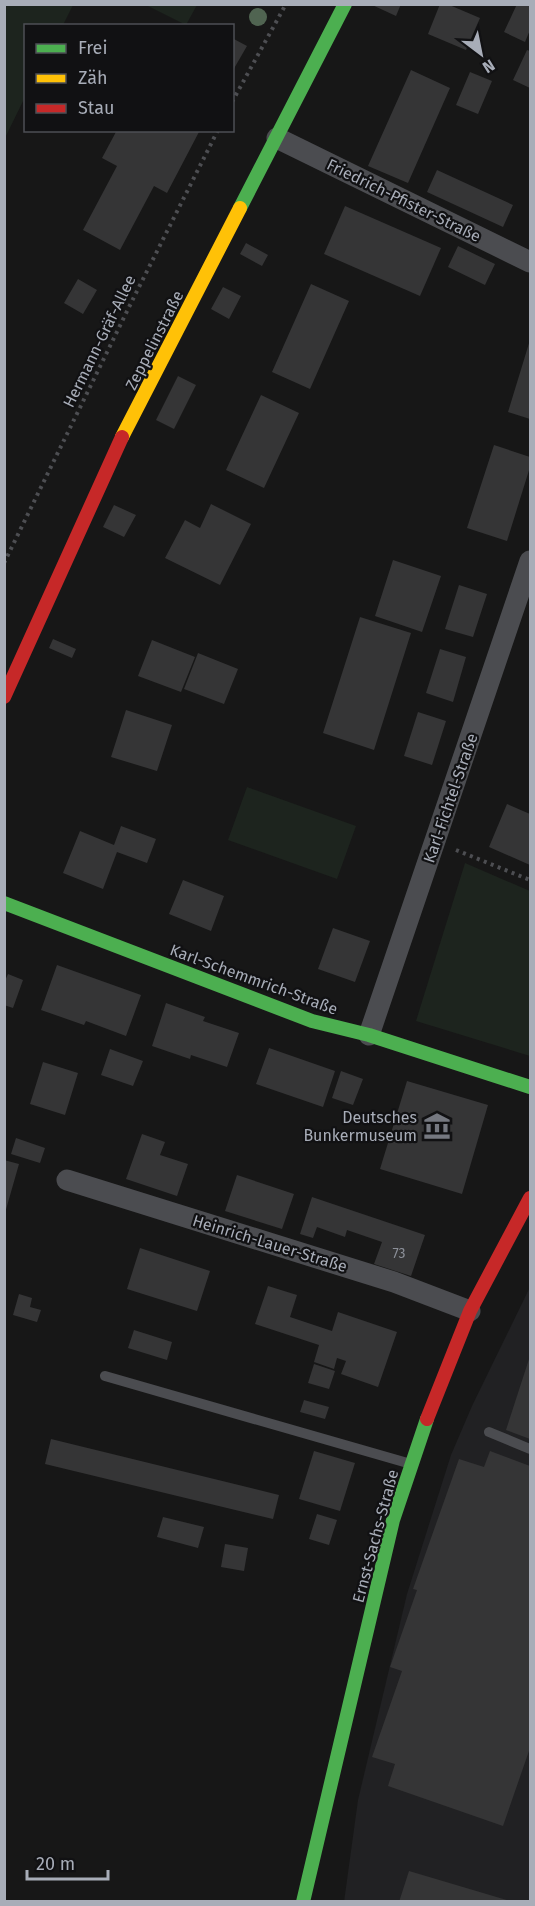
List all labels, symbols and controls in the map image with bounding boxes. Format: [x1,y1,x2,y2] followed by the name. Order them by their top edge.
[24,24,234,132] legend
[451,24,511,84] north arrow
[78,37,108,59] text: Frei
[479,55,498,77] text: N
[78,67,107,89] text: Zäh
[78,97,114,119] text: Stau
[324,155,484,246] street label: Friedrich-Pfister-Straße
[59,272,140,411] street label: Hermann-Gräf-Allee
[121,287,188,393] street label: Zeppelinstraße
[419,731,482,865] street label: Karl-Fichtel-Straße
[167,940,340,1019] street label: Karl-Schemmrich-Straße
[303,1108,417,1145] place label: Deutsches Bunkermuseum
[422,1111,452,1141] museum icon: Deutsches Bunkermuseum
[190,1211,349,1276] street label: Heinrich-Lauer-Straße
[392,1245,406,1262] house number: 73
[349,1468,402,1605] street label: Ernst-Sachs-Straße
[27,1843,108,1881] scale bar
[36,1853,75,1875] text: 20 m

